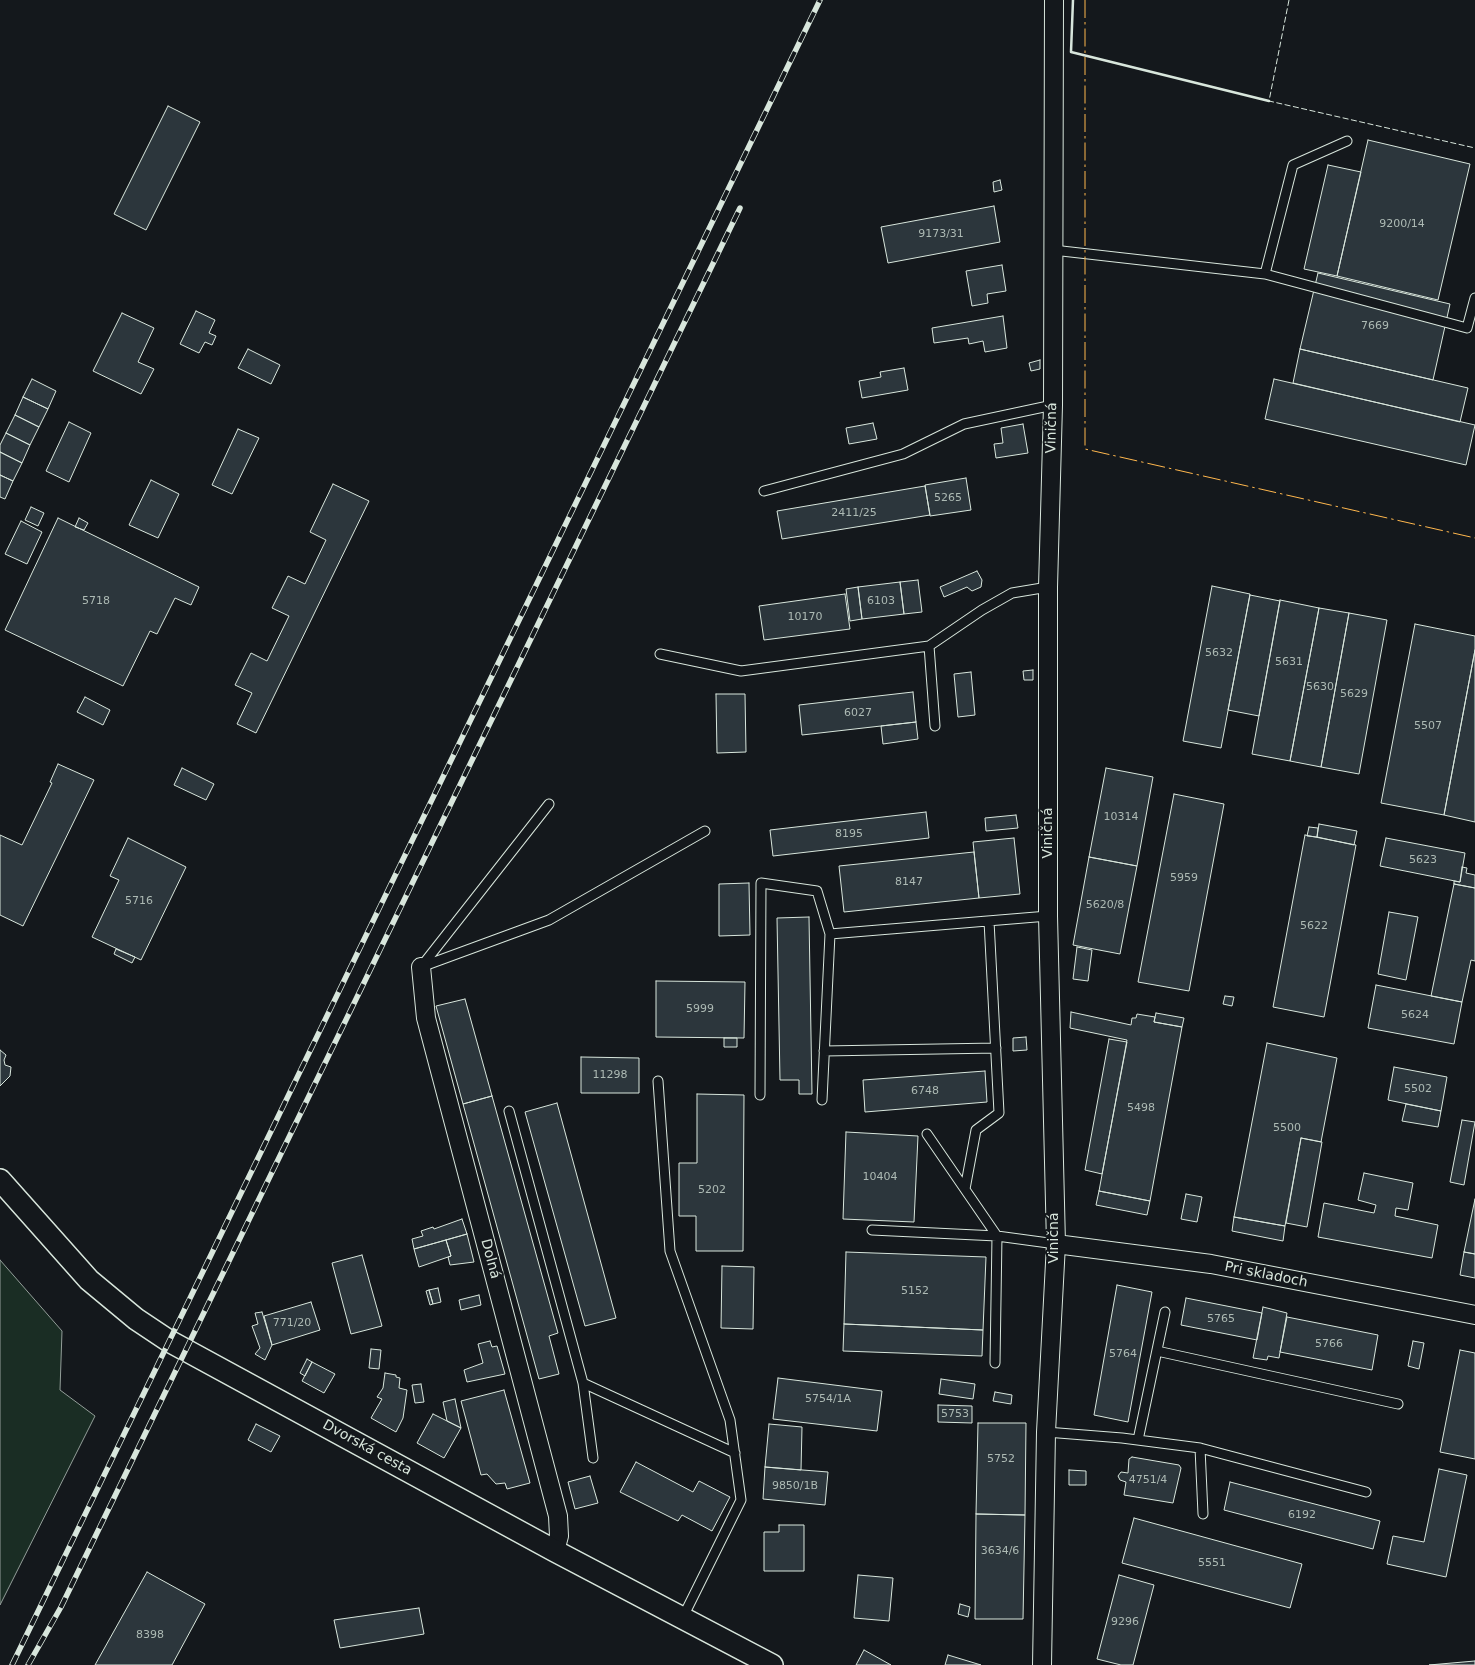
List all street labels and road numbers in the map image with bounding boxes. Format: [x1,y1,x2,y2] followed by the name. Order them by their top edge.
[1043,402,1061,454] street label: Viničná
[1040,807,1056,859] street label: Viničná
[1046,1212,1062,1264] street label: Viničná
[477,1237,503,1281] street label: Dolná
[1223,1259,1309,1291] street label: Pri skladoch
[320,1417,414,1479] street label: Dvorská cesta

